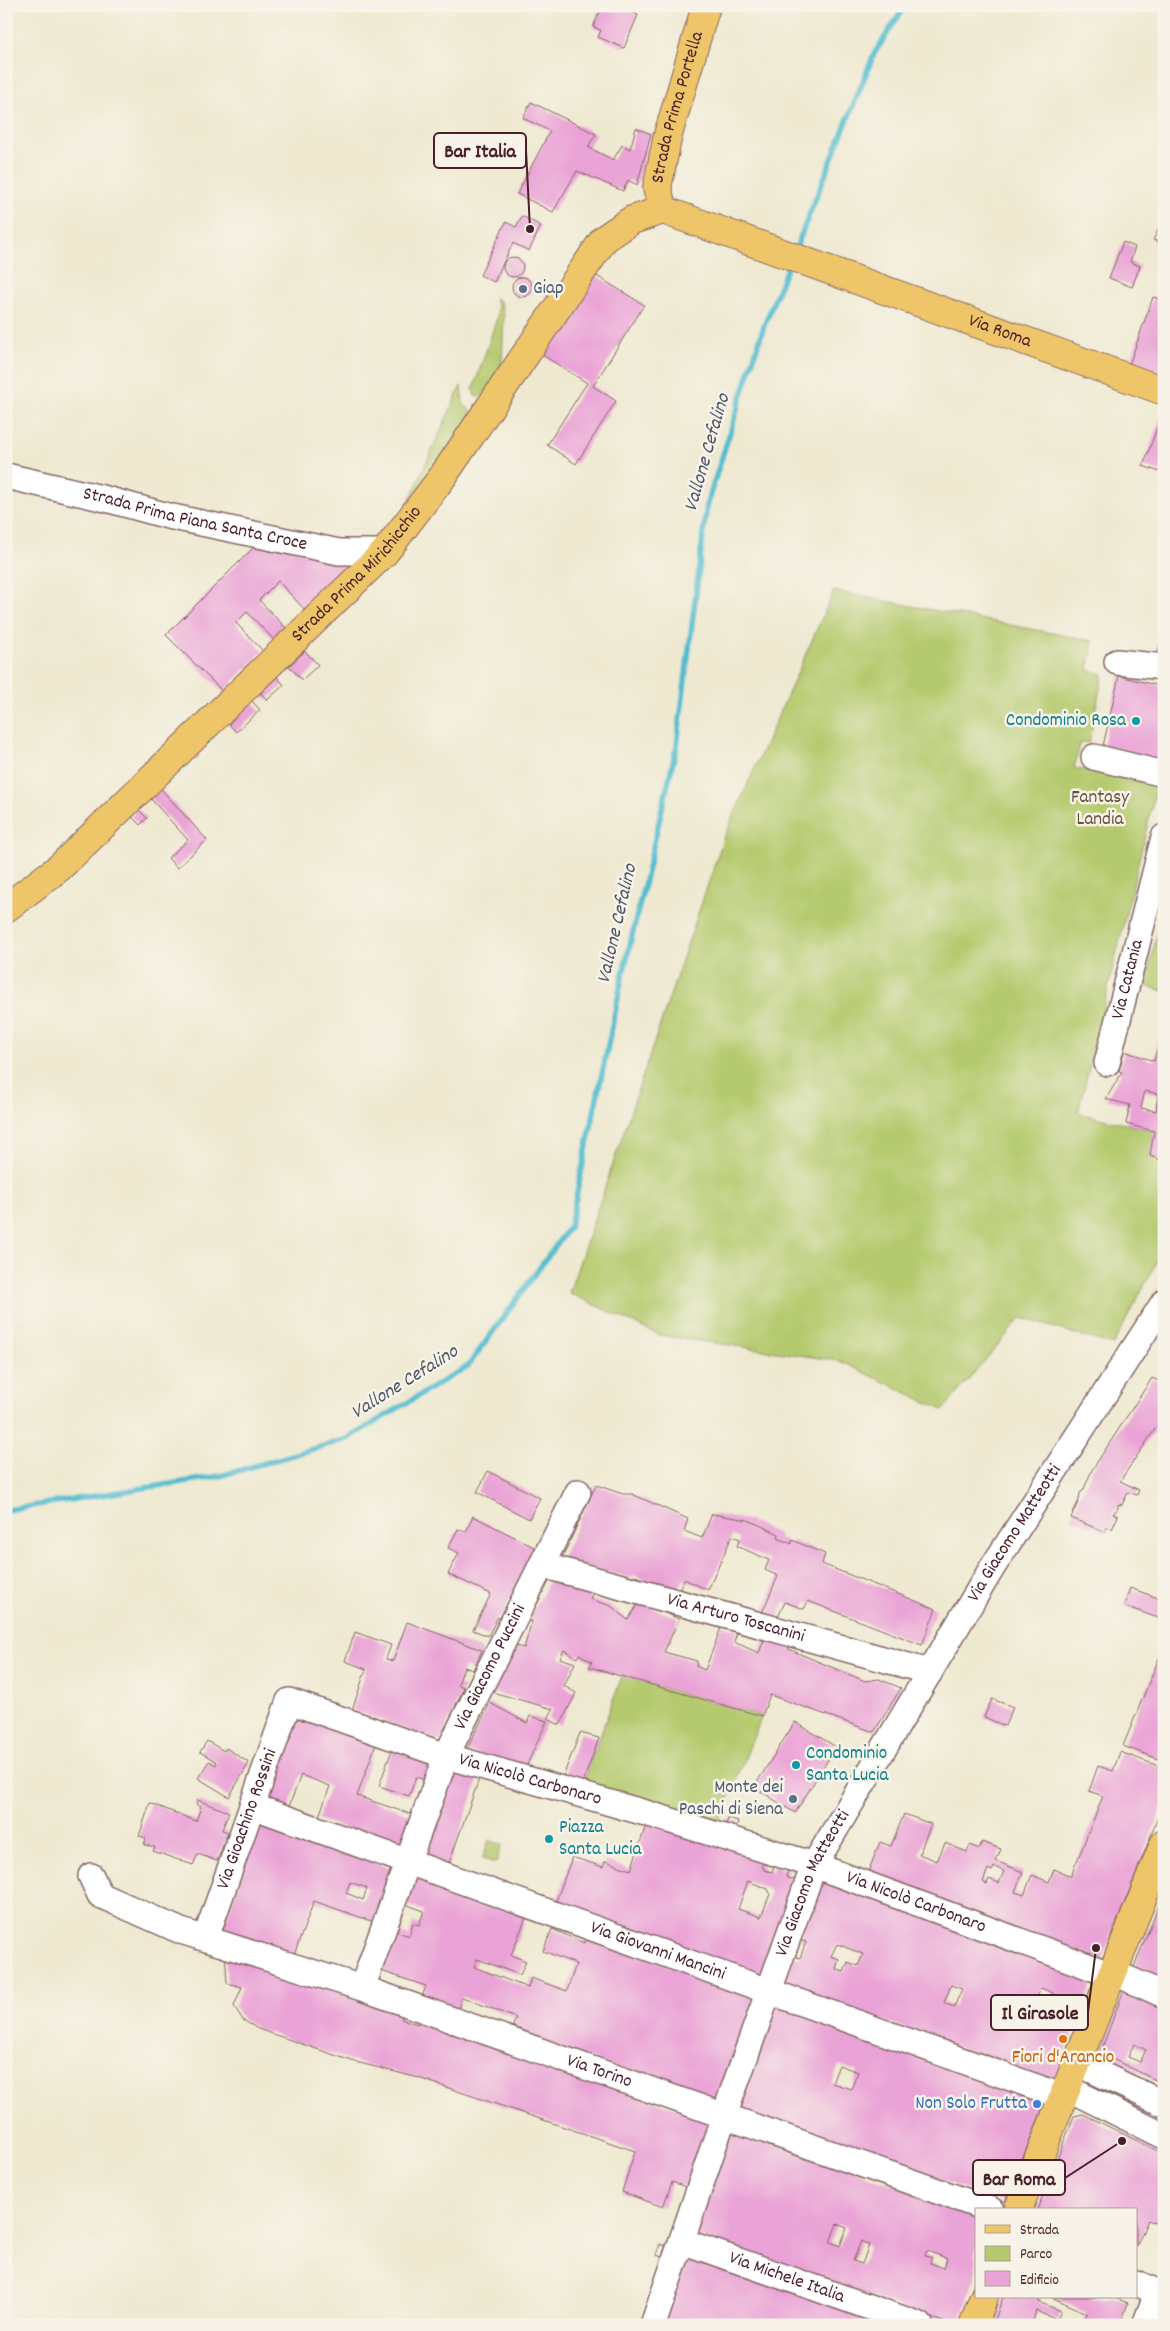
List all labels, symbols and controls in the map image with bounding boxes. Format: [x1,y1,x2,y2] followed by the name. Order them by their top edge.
[645,27,712,186] street label: Strada Prima Portella
[434,133,526,168] callout: Bar Italia
[444,139,516,167] text: Bar Italia
[533,276,564,303] place label: Giap
[517,283,529,295] marker: Giap
[964,308,1036,356] street label: Via Roma
[678,390,739,515] water label: Vallone Cefalino
[80,481,310,558] street label: Strada Prima Piana Santa Croce
[286,500,429,649] street label: Strada Prima Mirichicchio
[1006,708,1127,735] place label: Condominio Rosa
[1130,715,1142,727] marker: Condominio Rosa
[1071,785,1129,834] park label: Fantasy Landia
[591,860,646,986] water label: Vallone Cefalino
[1105,936,1151,1022] street label: Via Catania
[346,1338,465,1427] water label: Vallone Cefalino
[961,1459,1069,1607] street label: Via Giacomo Matteotti
[664,1587,808,1650] street label: Via Arturo Toscanini
[448,1599,534,1735] street label: Via Giacomo Puccini
[806,1741,889,1790] place label: Condominio Santa Lucia
[210,1745,285,1893] street label: Via Gioachino Rossini
[455,1747,605,1813] street label: Via Nicolò Carbonaro
[790,1759,802,1771] marker: Condominio Santa Lucia
[679,1775,784,1824] place label: Monte dei Paschi di Siena
[787,1793,799,1805] marker: Monte dei Paschi di Siena
[769,1805,858,1960] street label: Via Giacomo Matteotti
[559,1815,642,1864] place label: Piazza Santa Lucia
[543,1833,555,1845] marker: Piazza Santa Lucia
[842,1864,990,1941] street label: Via Nicolò Carbonaro
[586,1915,730,1988] street label: Via Giovanni Mancini
[991,1995,1088,2030] callout: Il Girasole
[1002,2001,1079,2029] text: Il Girasole
[1057,2033,1069,2045] marker: Fiori d'Arancio
[1012,2045,1114,2072] place label: Fiori d'Arancio
[563,2048,636,2096] street label: Via Torino
[915,2091,1028,2118] place label: Non Solo Frutta
[1031,2098,1043,2110] marker: Non Solo Frutta
[973,2160,1065,2195] callout: Bar Roma
[983,2167,1056,2195] text: Bar Roma
[975,2208,1138,2298] legend
[1020,2220,1060,2242] text: Strada
[1020,2244,1052,2266] text: Parco
[725,2245,849,2311] street label: Via Michele Italia
[1020,2270,1059,2292] text: Edificio

